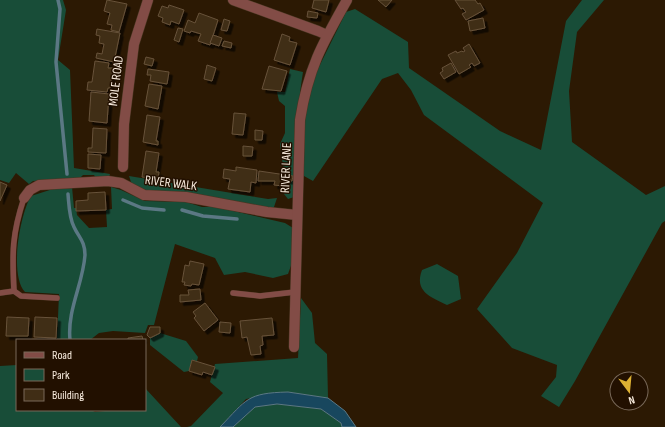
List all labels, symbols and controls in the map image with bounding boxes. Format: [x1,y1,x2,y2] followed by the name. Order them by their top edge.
[105,55,127,107] street label: MOLE ROAD
[277,143,295,193] street label: RIVER LANE
[144,172,198,194] street label: RIVER WALK
[16,339,146,411] legend
[52,348,72,363] text: Road
[52,368,70,383] text: Park
[609,371,649,411] north arrow
[52,388,84,403] text: Building
[627,393,636,407] text: N

